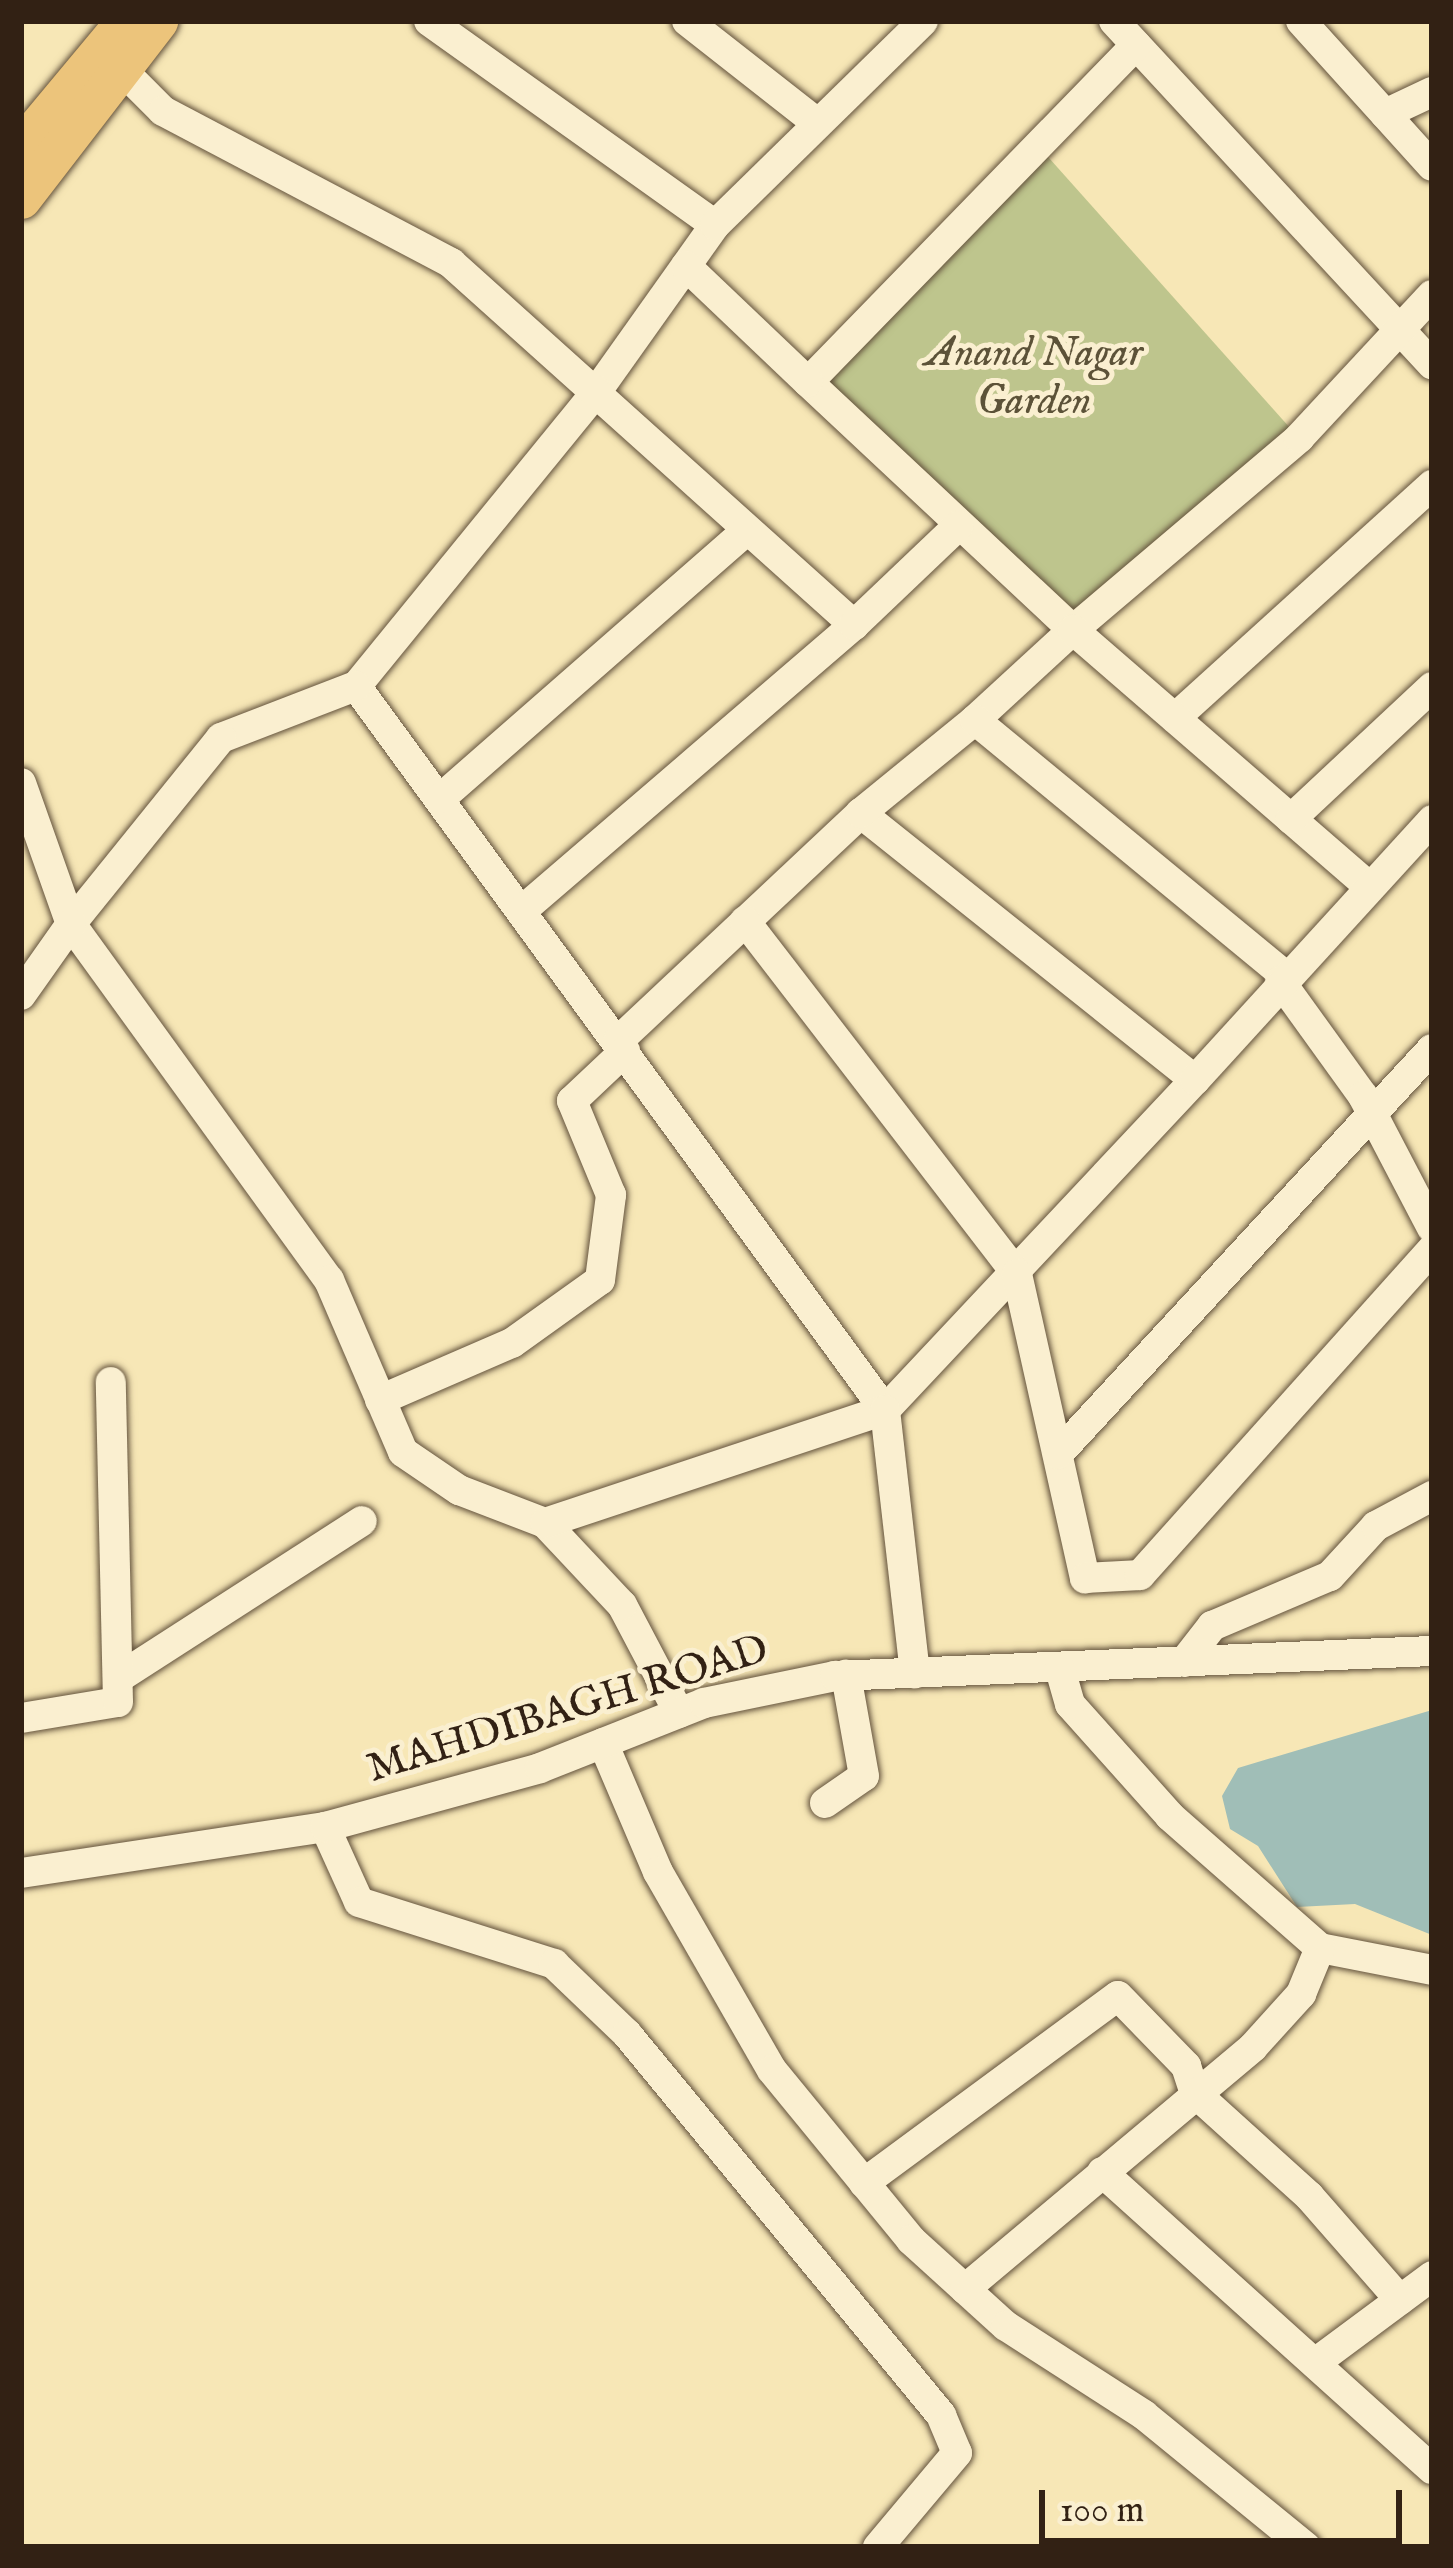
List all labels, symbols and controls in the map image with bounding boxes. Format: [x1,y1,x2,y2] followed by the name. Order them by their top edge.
[925,329,1143,428] park label: Anand Nagar Garden
[362,1625,774,1795] street label: MAHDIBAGH ROAD
[1045,2466,1408,2540] scale bar
[1060,2488,1144,2534] text: 100 m

